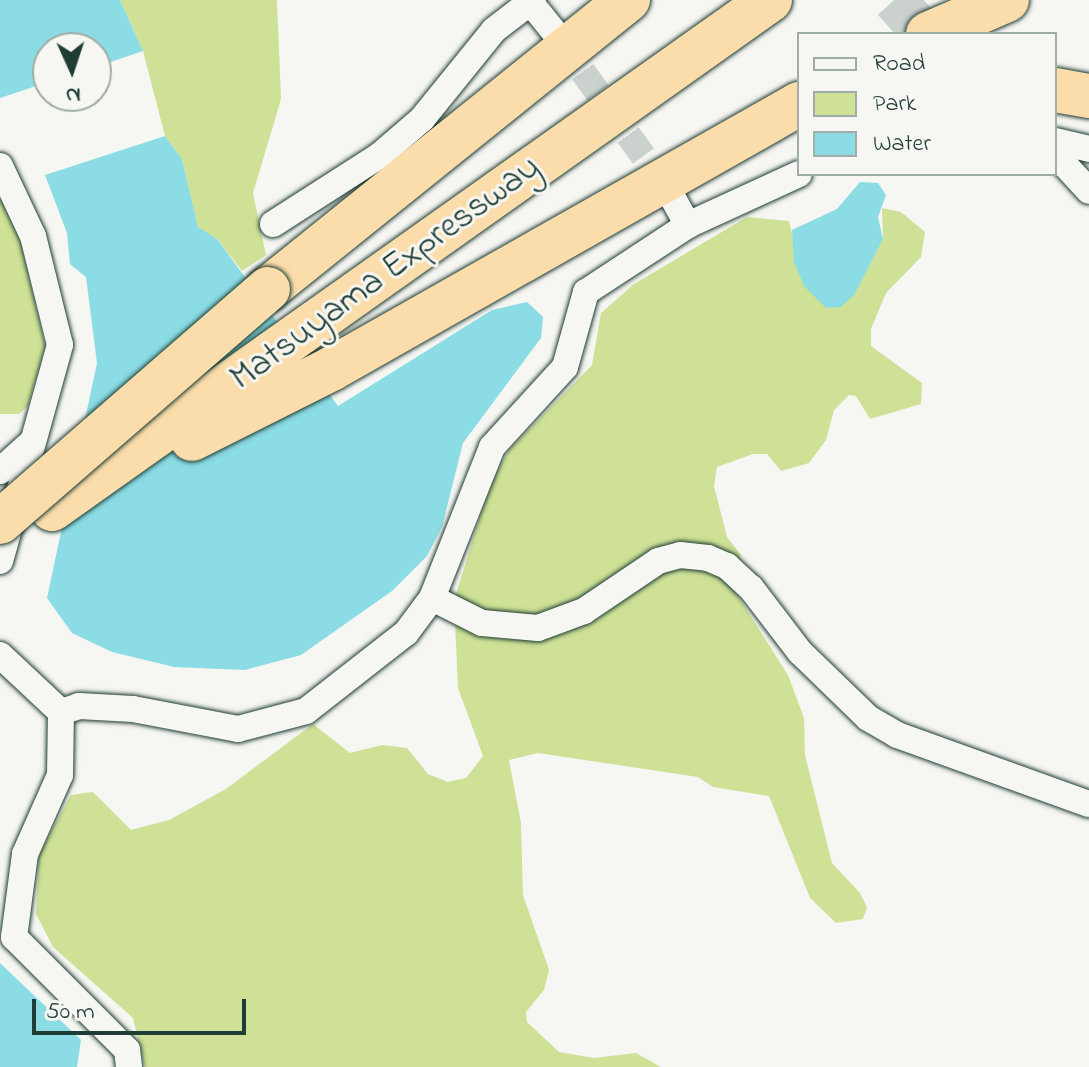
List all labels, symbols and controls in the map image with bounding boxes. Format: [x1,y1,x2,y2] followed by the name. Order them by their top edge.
[32,32,112,112] north arrow
[797,32,1057,176] legend
[873,47,925,82] text: Road
[65,78,81,110] text: N
[873,87,916,122] text: Park
[873,127,931,162] text: Water
[223,147,549,401] street label: Matsuyama Expressway
[36,983,250,1033] scale bar
[46,995,95,1030] text: 50 m

